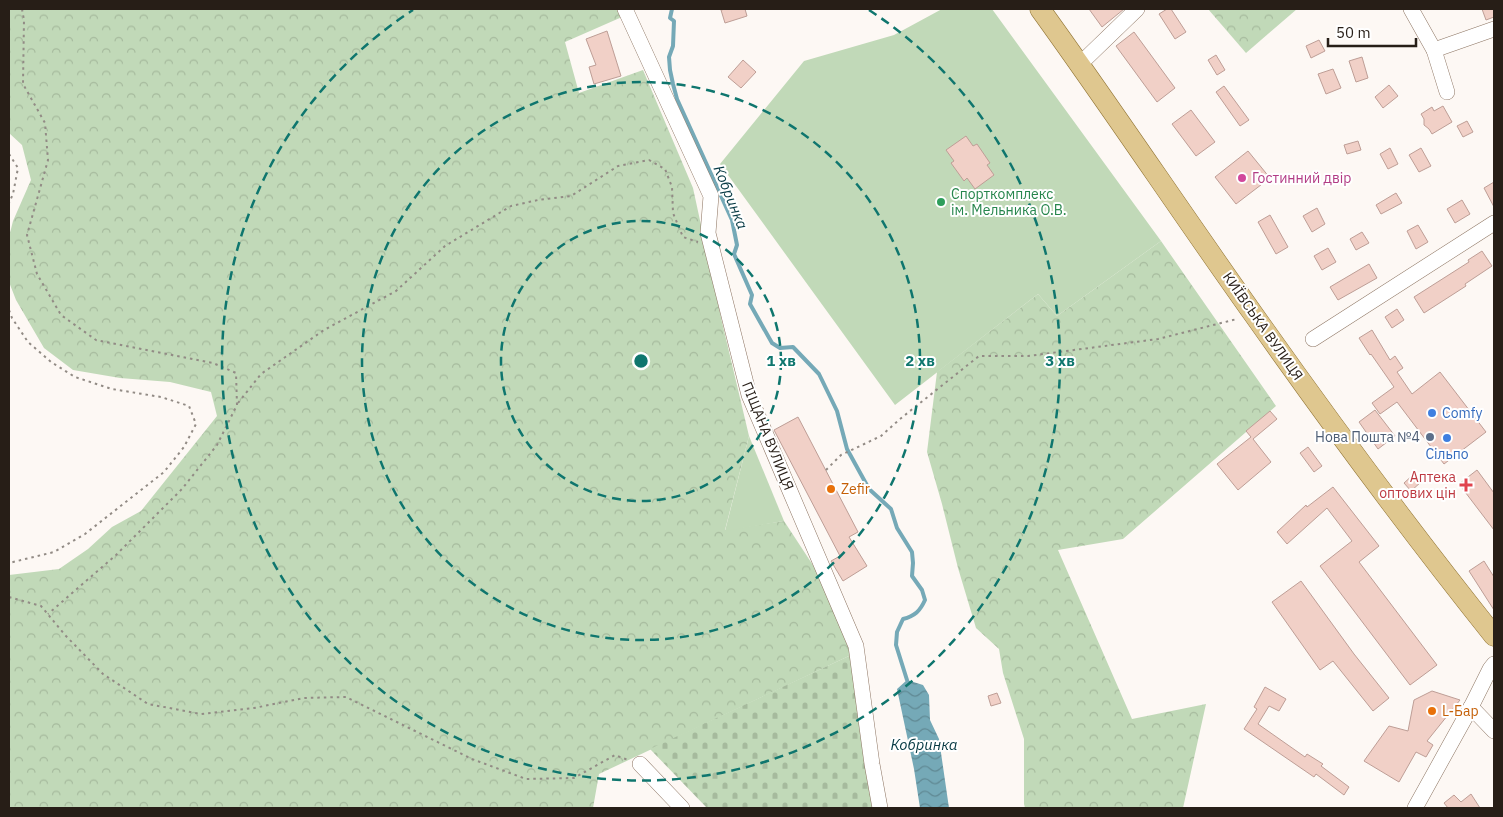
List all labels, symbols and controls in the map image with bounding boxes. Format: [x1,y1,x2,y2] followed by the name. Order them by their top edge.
[1328,15,1416,47] scale bar
[1336,23,1371,42] text: 50 m
[710,162,752,232] water label: Кобринка
[1252,169,1351,187] place label: Гостинний двір
[1236,172,1248,184] marker: Гостинний двір
[951,185,1066,219] place label: Спорткомплекс ім. Мельника О.В.
[935,196,947,208] marker: Спорткомплекс ім. Мельника О.В.
[1219,268,1307,384] street label: КИЇВСЬКА ВУЛИЦЯ
[766,351,796,370] text: 1 хв
[905,351,935,370] text: 2 хв
[1045,351,1075,370] text: 3 хв
[632,352,650,370] centre of rings
[738,379,798,493] street label: ПІЩАНА ВУЛИЦЯ
[1442,404,1482,422] place label: Comfy
[1426,407,1438,419] marker: Comfy
[1315,428,1420,446] place label: Нова Пошта №4
[1424,431,1436,443] marker: Нова Пошта №4
[1441,432,1453,444] marker: Сільпо
[1425,445,1469,463] place label: Сільпо
[1379,468,1457,502] place label: Аптека оптових цін
[1460,479,1472,491] marker: Аптека оптових цін
[841,480,870,498] place label: Zefir
[825,483,837,495] marker: Zefir
[1442,702,1479,720] place label: L-Бар
[1426,705,1438,717] marker: L-Бар
[890,735,958,754] water label: Кобринка

